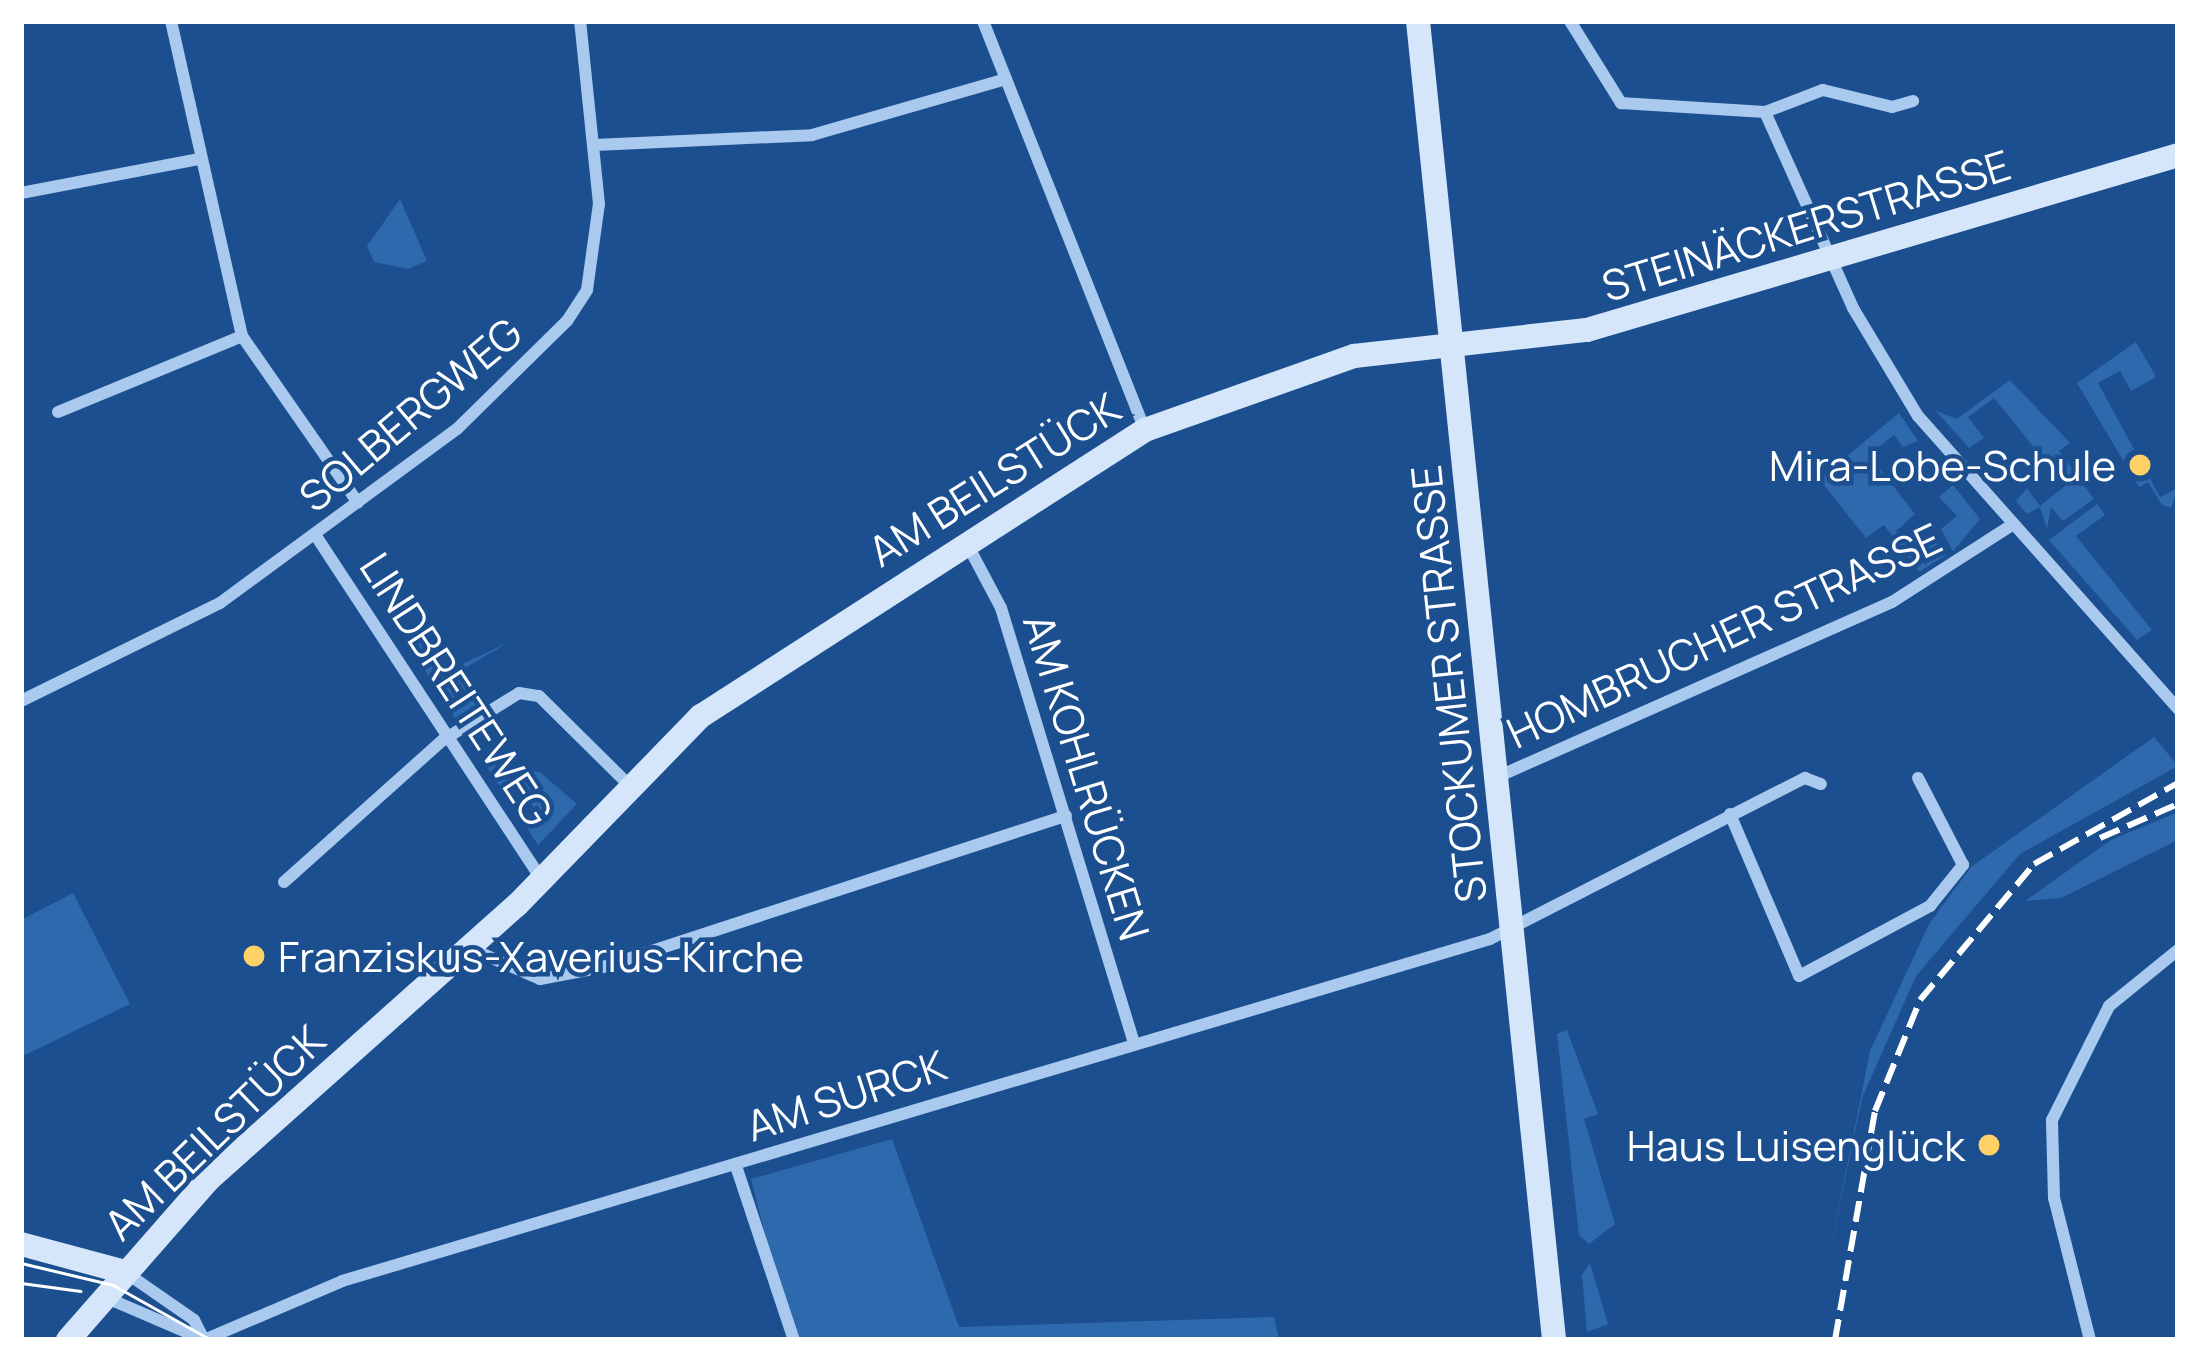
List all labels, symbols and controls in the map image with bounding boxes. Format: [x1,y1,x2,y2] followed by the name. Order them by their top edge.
[1596,139,2016,311] street label: STEINÄCKERSTRASSE
[289,307,531,521] street label: SOLBERGWEG
[859,382,1129,576] street label: AM BEILSTÜCK
[1769,440,2116,490] place label: Mira-Lobe-Schule
[2127,452,2153,478] marker: Mira-Lobe-Schule
[1400,463,1496,905] street label: STOCKUMER STRASSE
[1499,512,1949,758] street label: HOMBRUCHER STRASSE
[350,543,564,835] street label: LINDBREITEWEG
[1013,608,1161,946] street label: AM KOHLRÜCKEN
[278,931,804,981] place label: Franziskus-Xaverius-Kirche
[241,943,267,969] marker: Franziskus-Xaverius-Kirche
[93,1014,335,1250] street label: AM BEILSTÜCK
[740,1039,952,1151] street label: AM SURCK
[1627,1120,1965,1170] place label: Haus Luisenglück
[1976,1132,2002,1158] marker: Haus Luisenglück

